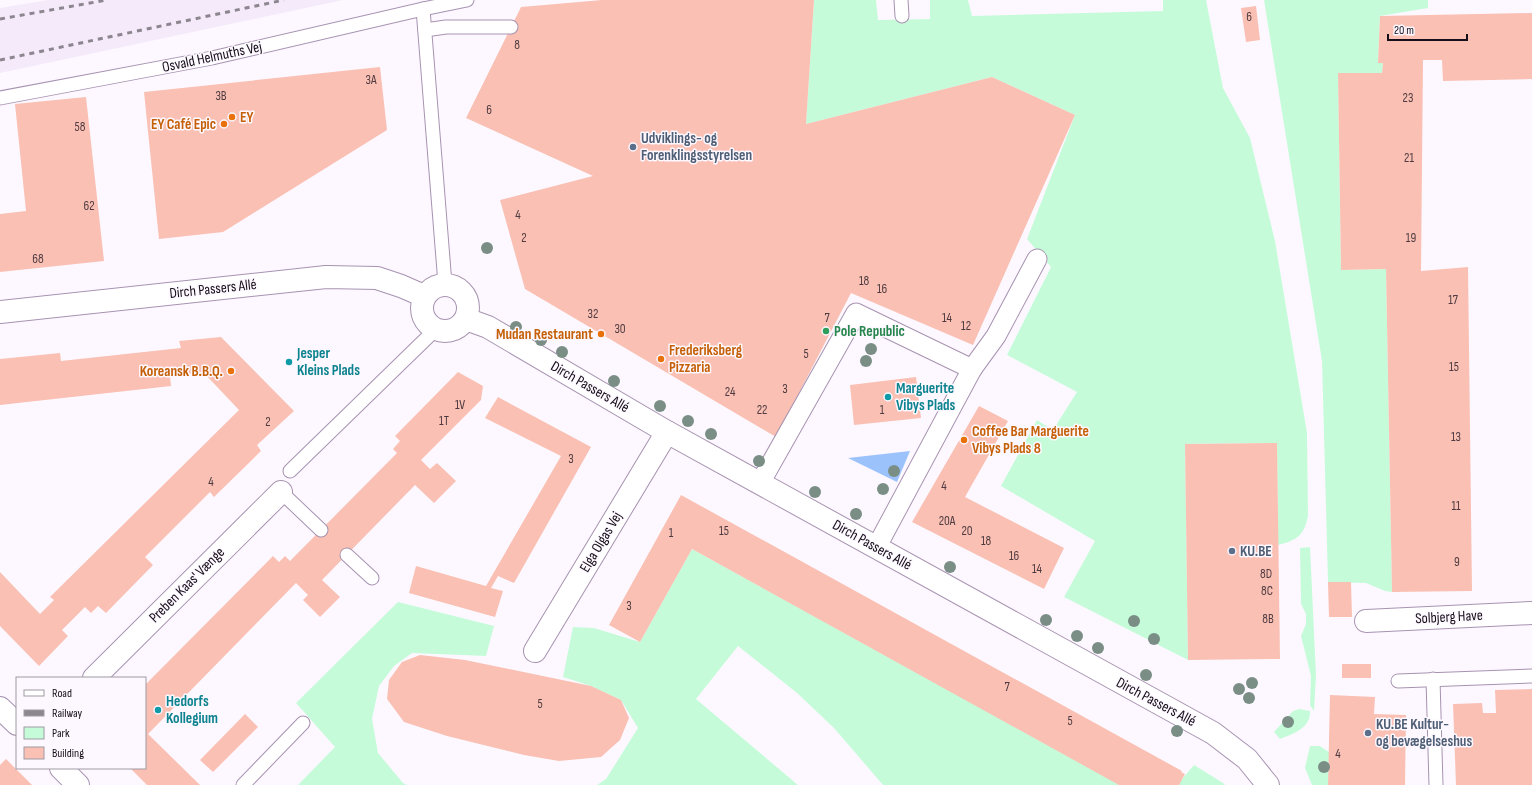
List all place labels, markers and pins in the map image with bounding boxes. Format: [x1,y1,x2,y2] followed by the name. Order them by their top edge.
[240,108,254,127] place label: EY
[227,112,237,122] marker: EY
[151,115,216,134] place label: EY Café Epic
[219,119,229,129] marker: EY Café Epic
[641,129,752,165] place label: Udviklings- og Forenklingsstyrelsen
[628,142,638,152] marker: Udviklings- og Forenklingsstyrelsen
[834,322,905,341] place label: Pole Republic
[496,325,593,344] place label: Mudan Restaurant
[821,326,831,336] marker: Pole Republic
[596,329,606,339] marker: Mudan Restaurant
[669,341,743,377] place label: Frederiksberg Pizzaria
[296,344,360,380] place label: Jesper Kleins Plads
[656,354,666,364] marker: Frederiksberg Pizzaria
[284,357,294,367] marker: Jesper Kleins Plads
[140,362,223,381] place label: Koreansk B.B.Q.
[226,366,236,376] marker: Koreansk B.B.Q.
[896,379,956,415] place label: Marguerite Vibys Plads
[883,392,893,402] marker: Marguerite Vibys Plads
[972,422,1089,458] place label: Coffee Bar Marguerite Vibys Plads 8
[959,435,969,445] marker: Coffee Bar Marguerite Vibys Plads 8
[1240,542,1272,561] place label: KU.BE
[1227,546,1237,556] marker: KU.BE
[166,692,218,728] place label: Hedorfs Kollegium
[153,705,163,715] marker: Hedorfs Kollegium
[1376,715,1472,751] place label: KU.BE Kultur- og bevægelseshus
[1363,728,1373,738] marker: KU.BE Kultur- og bevægelseshus

